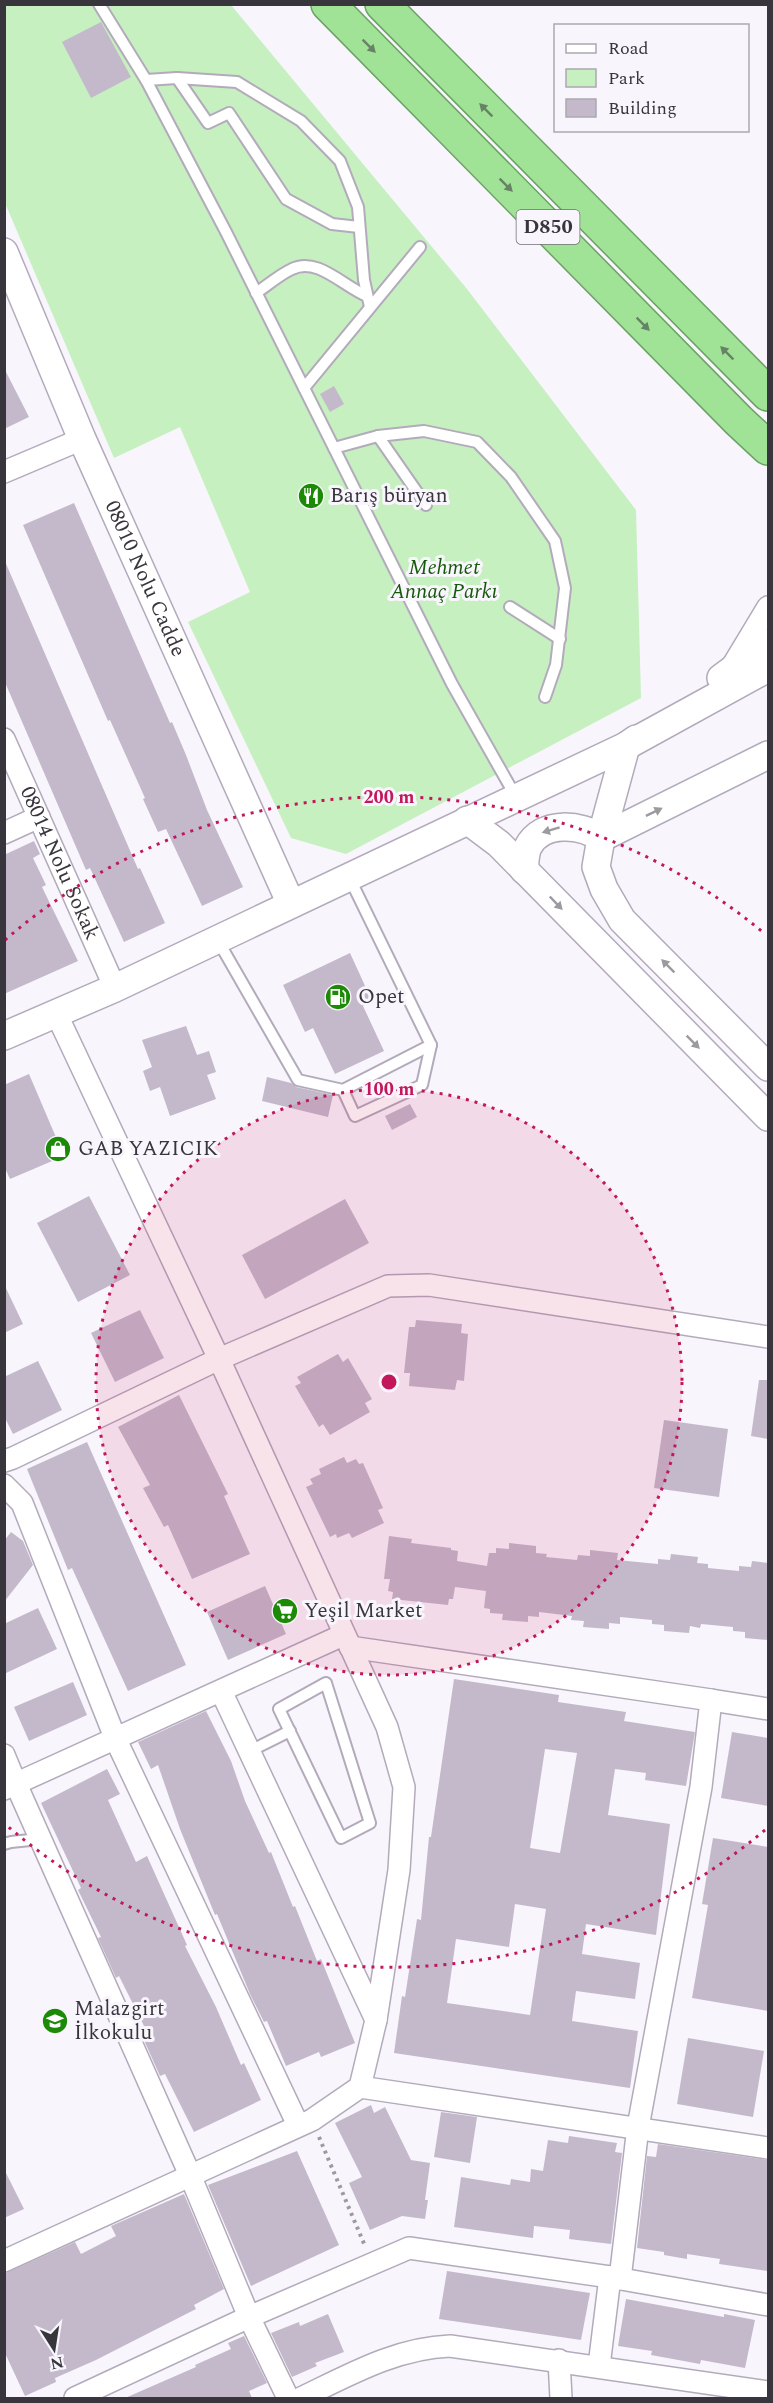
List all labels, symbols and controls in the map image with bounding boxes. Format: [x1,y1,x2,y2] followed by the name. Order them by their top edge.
[554,24,749,132] legend
[608,35,649,62] text: Road
[362,39,376,53] one-way arrow
[608,65,645,92] text: Park
[608,95,677,122] text: Building
[480,103,494,117] one-way arrow
[499,178,513,192] one-way arrow
[516,210,580,244] road number: D850
[636,316,650,330] one-way arrow
[721,346,735,360] one-way arrow
[330,480,448,512] place label: Barış büryan
[296,481,326,511] restaurant icon: Barış büryan
[96,496,194,662] street label: 08010 Nolu Cadde
[390,552,498,608] park label: Mehmet Annaç Parkı
[11,781,108,945] street label: 08014 Nolu Sokak
[363,784,415,811] text: 200 m
[645,807,662,817] one-way arrow
[542,826,560,835] one-way arrow
[548,896,562,910] one-way arrow
[661,960,675,974] one-way arrow
[358,981,405,1013] place label: Opet
[323,982,353,1012] fuel station icon: Opet
[685,1034,699,1048] one-way arrow
[363,1076,415,1103] text: 100 m
[78,1133,218,1165] place label: GAB YAZICIK
[43,1134,73,1164] shop icon: GAB YAZICIK
[379,1372,399,1392] centre of rings
[304,1595,422,1627] place label: Yeşil Market
[270,1596,300,1626] supermarket icon: Yeşil Market
[74,1993,164,2049] place label: Malazgirt İlkokulu
[40,2006,70,2036] school or university icon: Malazgirt İlkokulu
[24,2319,84,2379] north arrow
[48,2350,66,2376] text: N

